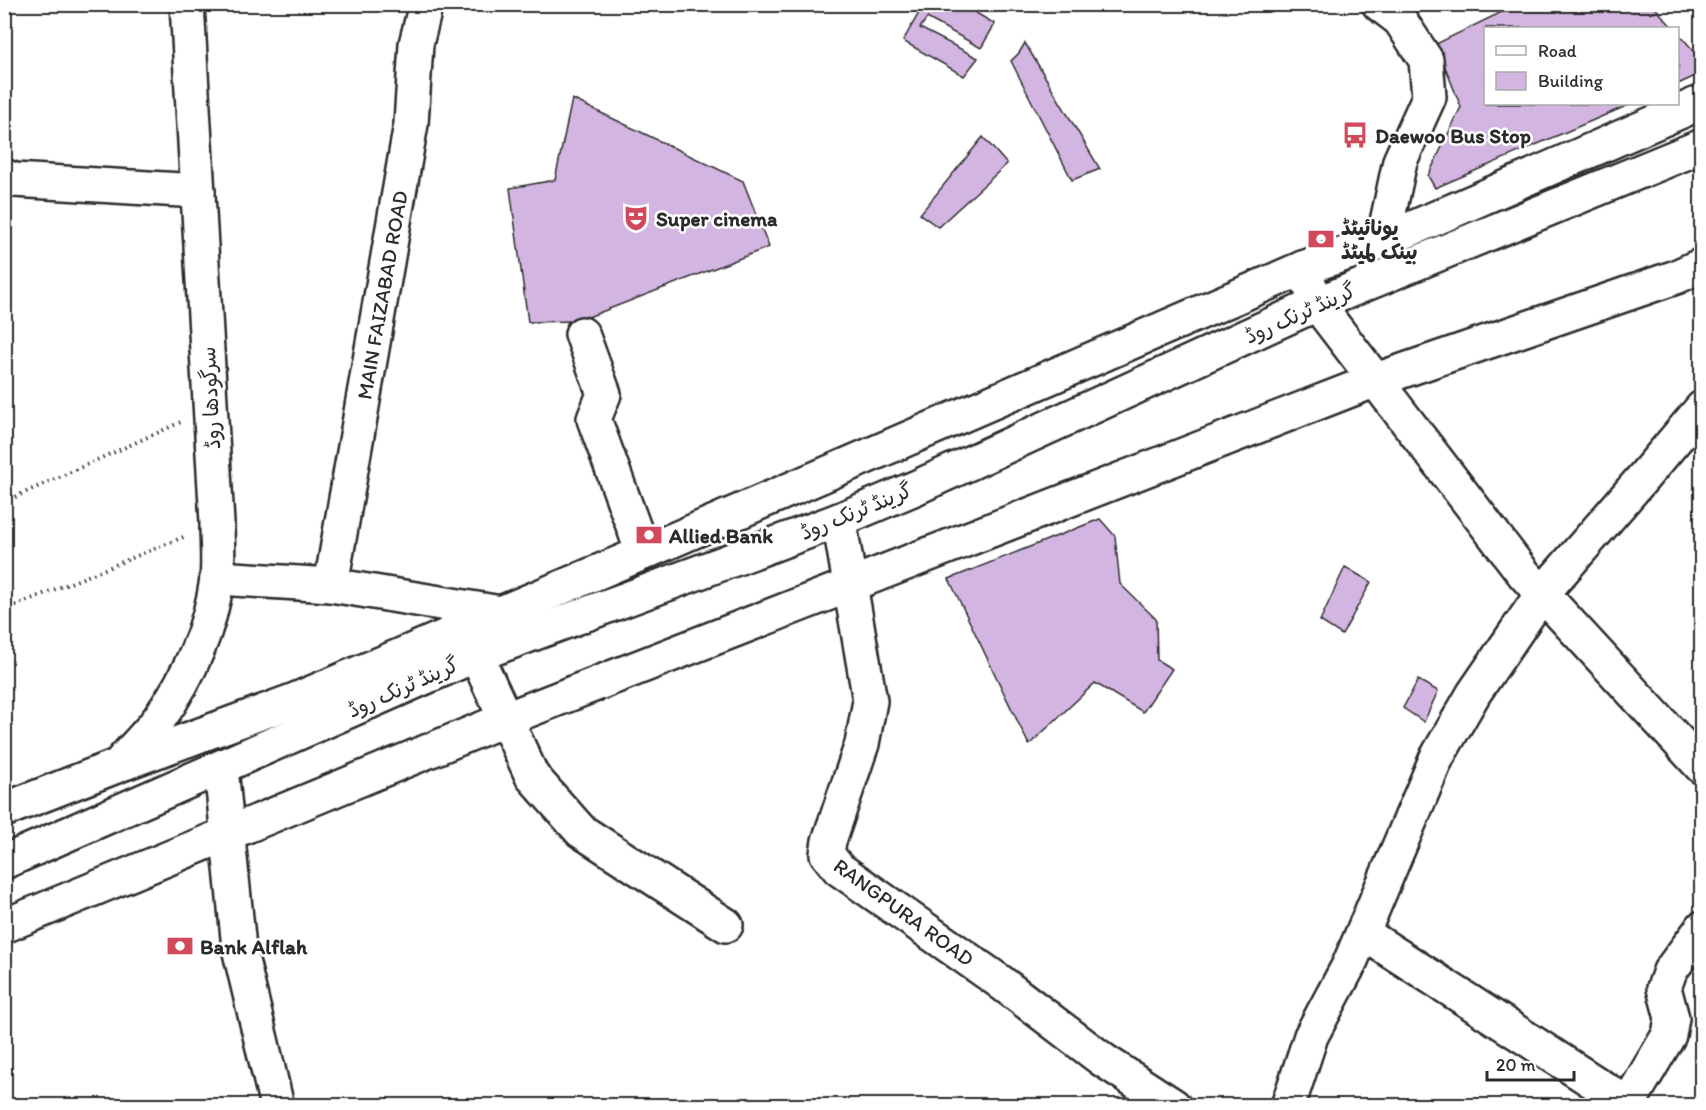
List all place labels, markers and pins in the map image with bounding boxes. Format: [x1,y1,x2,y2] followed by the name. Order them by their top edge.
[1340,120,1370,150] bus stop icon: Daewoo Bus Stop
[1375,123,1531,149] place label: Daewoo Bus Stop
[621,203,651,233] theatre icon: Super cinema
[656,206,778,232] place label: Super cinema
[1341,215,1418,265] place label: یونائیٹڈ بینک لمیٹڈ
[1306,224,1336,254] bank icon: یونائیٹڈ بینک لمیٹڈ
[634,520,664,550] bank icon: Allied Bank
[668,523,773,548] place label: Allied Bank
[165,931,195,961] bank icon: Bank Alflah
[200,934,308,959] place label: Bank Alflah

